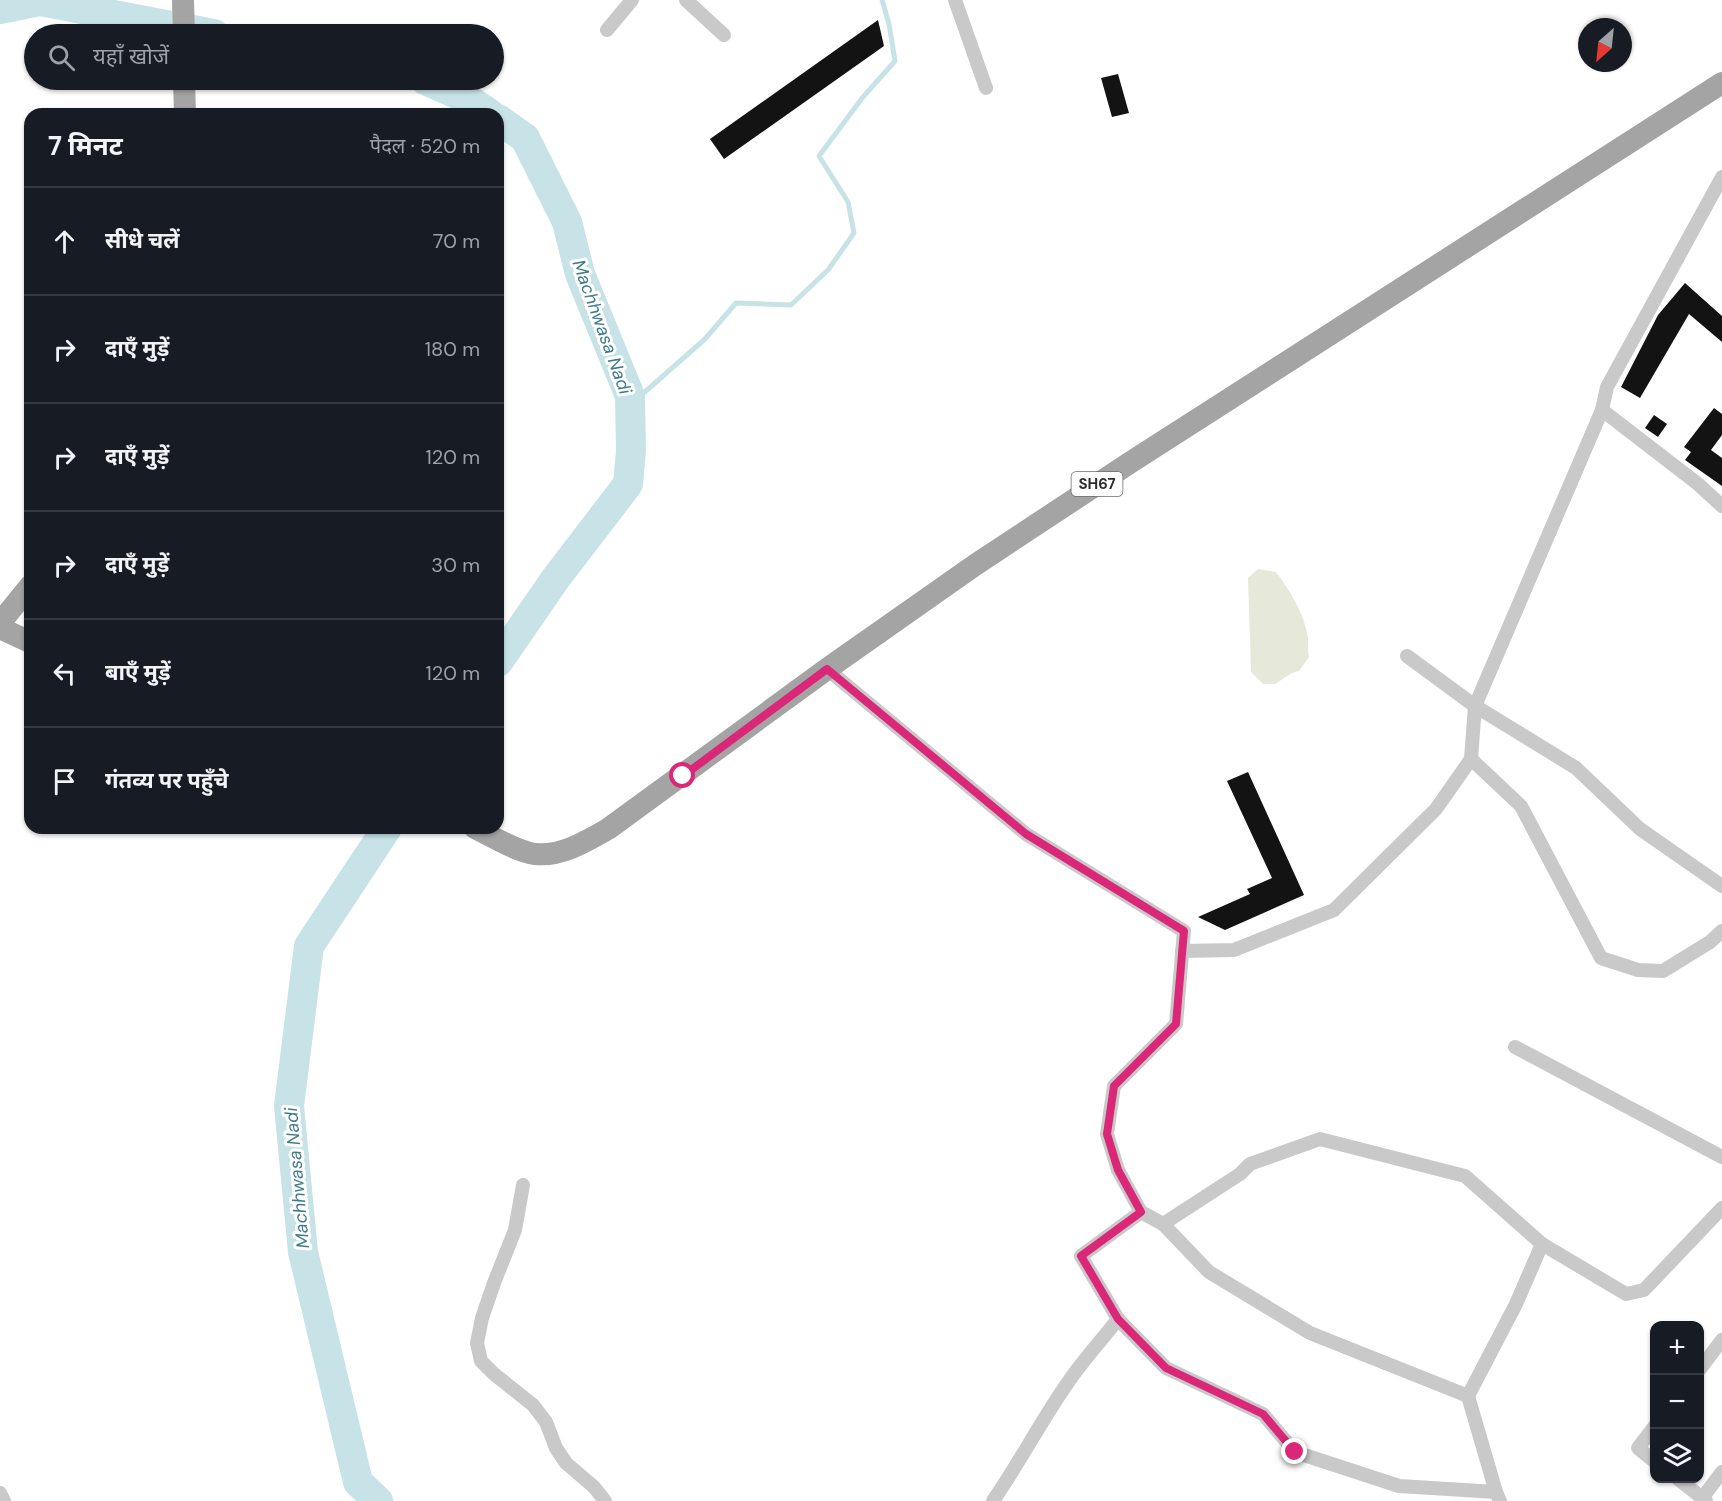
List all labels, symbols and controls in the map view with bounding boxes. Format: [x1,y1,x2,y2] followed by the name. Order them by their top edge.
[1578,18,1632,72] north arrow
[24,24,504,90] search box
[45,41,78,74] icon: search
[93,42,169,71] text: यहाँ खोजें
[48,129,123,163] text: 7 मिनट
[370,133,480,159] text: पैदल · 520 m
[48,225,81,258] icon: ahead
[105,226,180,255] text: सीधे चलें
[433,228,480,254] text: 70 m
[567,256,638,398] water label: Machhwasa Nadi
[48,333,81,366] icon: right
[105,334,169,363] text: दाएँ मुड़ें
[425,336,480,362] text: 180 m
[48,441,81,474] icon: right
[105,442,169,471] text: दाएँ मुड़ें
[426,444,480,470] text: 120 m
[1072,472,1122,496] road number: SH67
[48,549,81,582] icon: right
[105,550,169,579] text: दाएँ मुड़ें
[431,552,480,578] text: 30 m
[48,657,81,690] icon: left
[105,658,171,687] text: बाएँ मुड़ें
[426,660,480,686] text: 120 m
[669,762,695,788] route start
[48,765,81,798] icon: arrive
[105,766,228,795] text: गंतव्य पर पहुँचे
[279,1106,315,1250] water label: Machhwasa Nadi
[1650,1321,1704,1483] map controls
[1650,1321,1704,1375] button: +
[1650,1375,1704,1429] button: −
[1650,1429,1704,1483] button: layers
[1281,1438,1307,1464] route end

